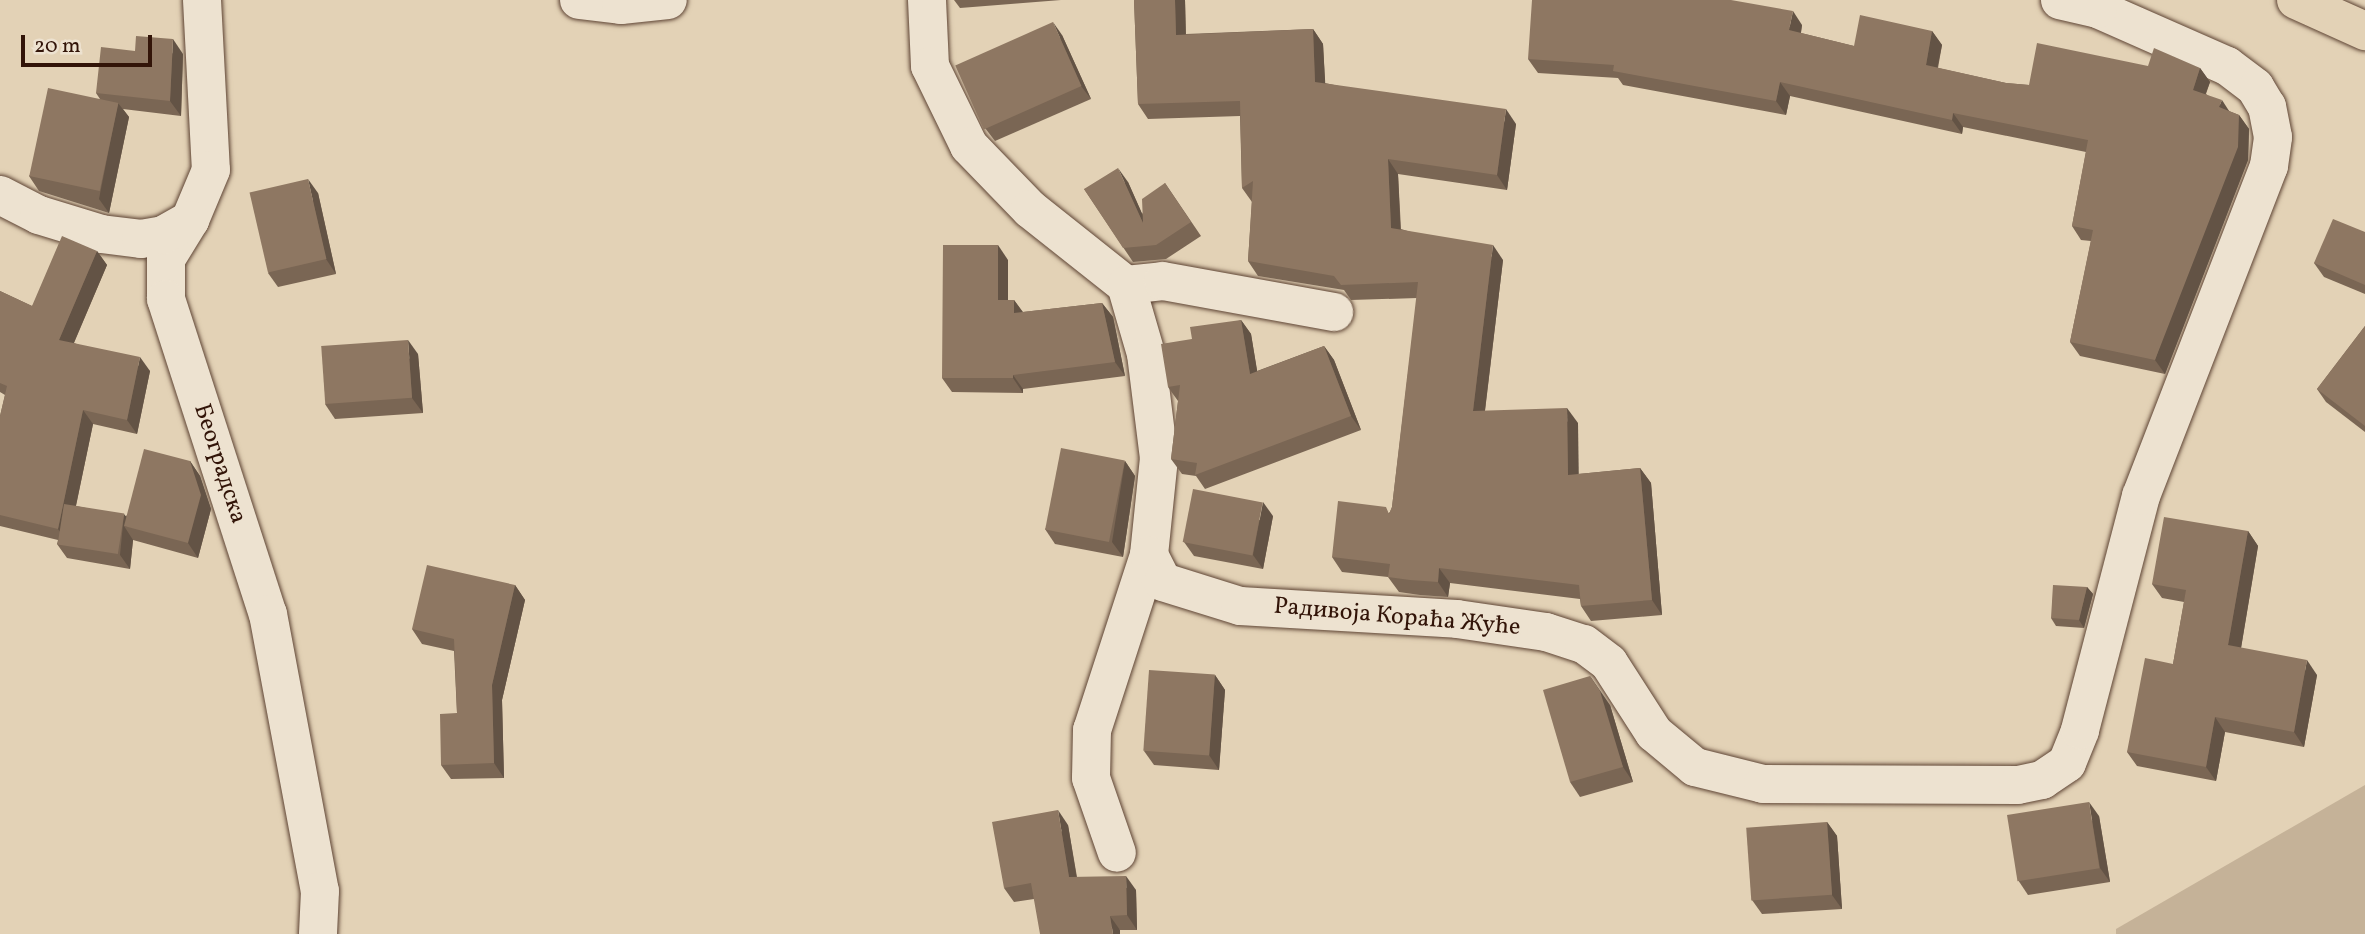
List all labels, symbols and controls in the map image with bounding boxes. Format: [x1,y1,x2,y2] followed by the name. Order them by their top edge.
[24,21,156,65] scale bar
[34,32,80,61] text: 20 m
[186,401,252,527] street label: Београдска
[1272,593,1522,643] street label: Радивоја Кораћа Жуће

